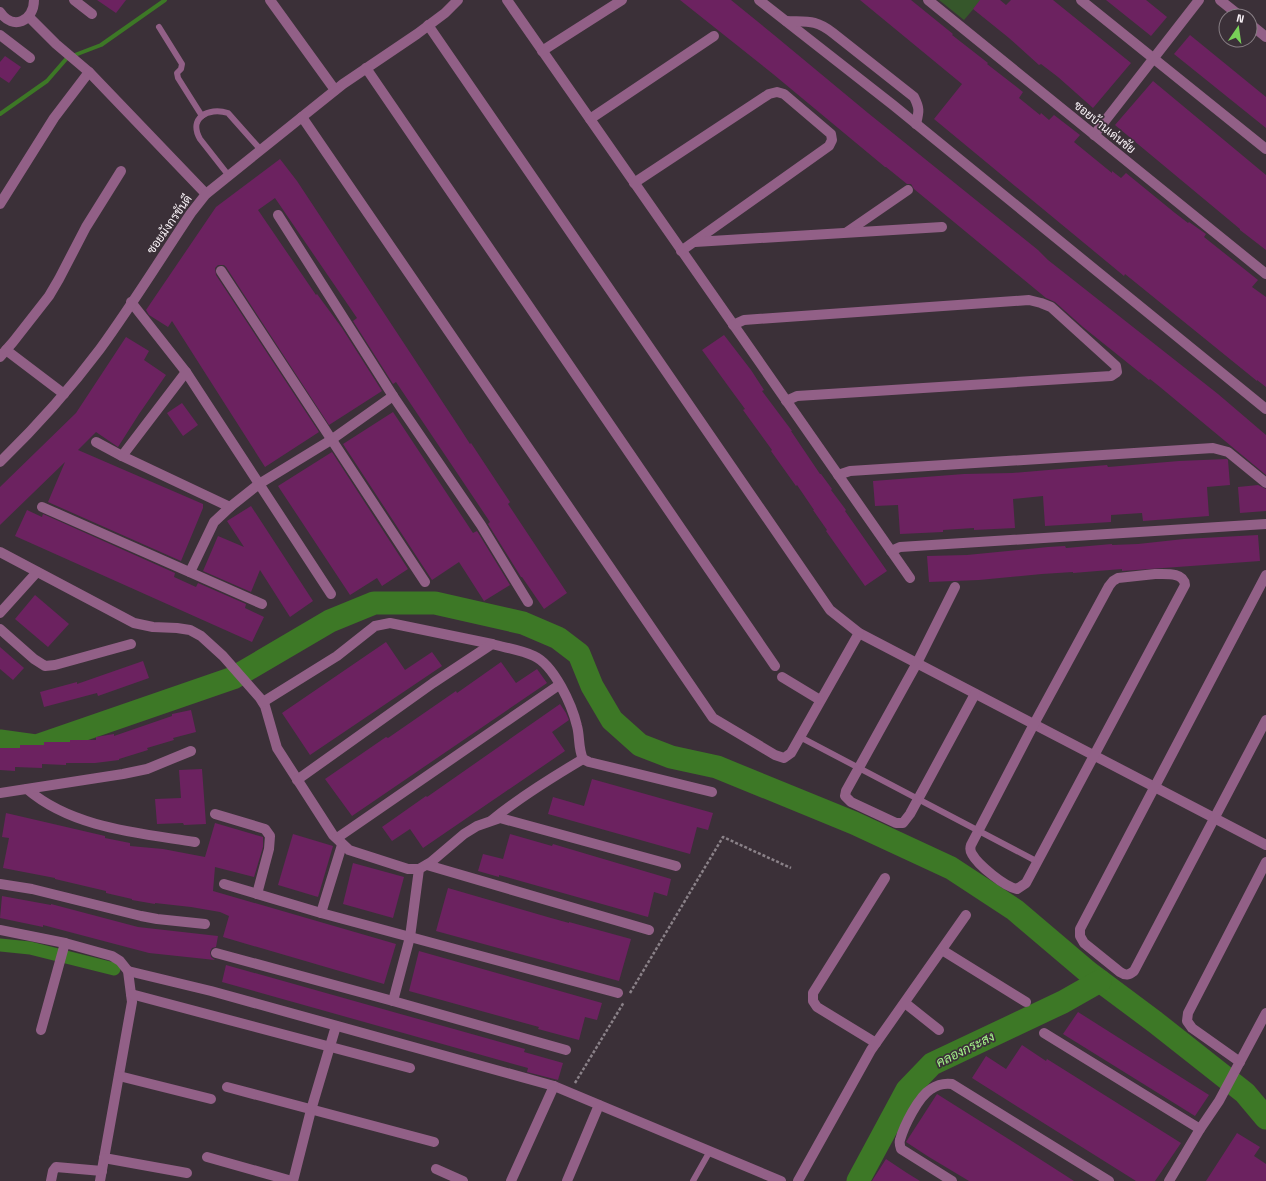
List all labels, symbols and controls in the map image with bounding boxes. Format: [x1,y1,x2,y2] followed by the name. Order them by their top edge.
[1218,8,1258,48] north arrow
[1235,10,1246,27] text: N
[1070,96,1140,158] street label: ซอยบ้านเด่นชัย
[142,190,196,258] street label: ซอยมังกรขันดี
[932,1026,998,1072] water label: คลองกระสง

